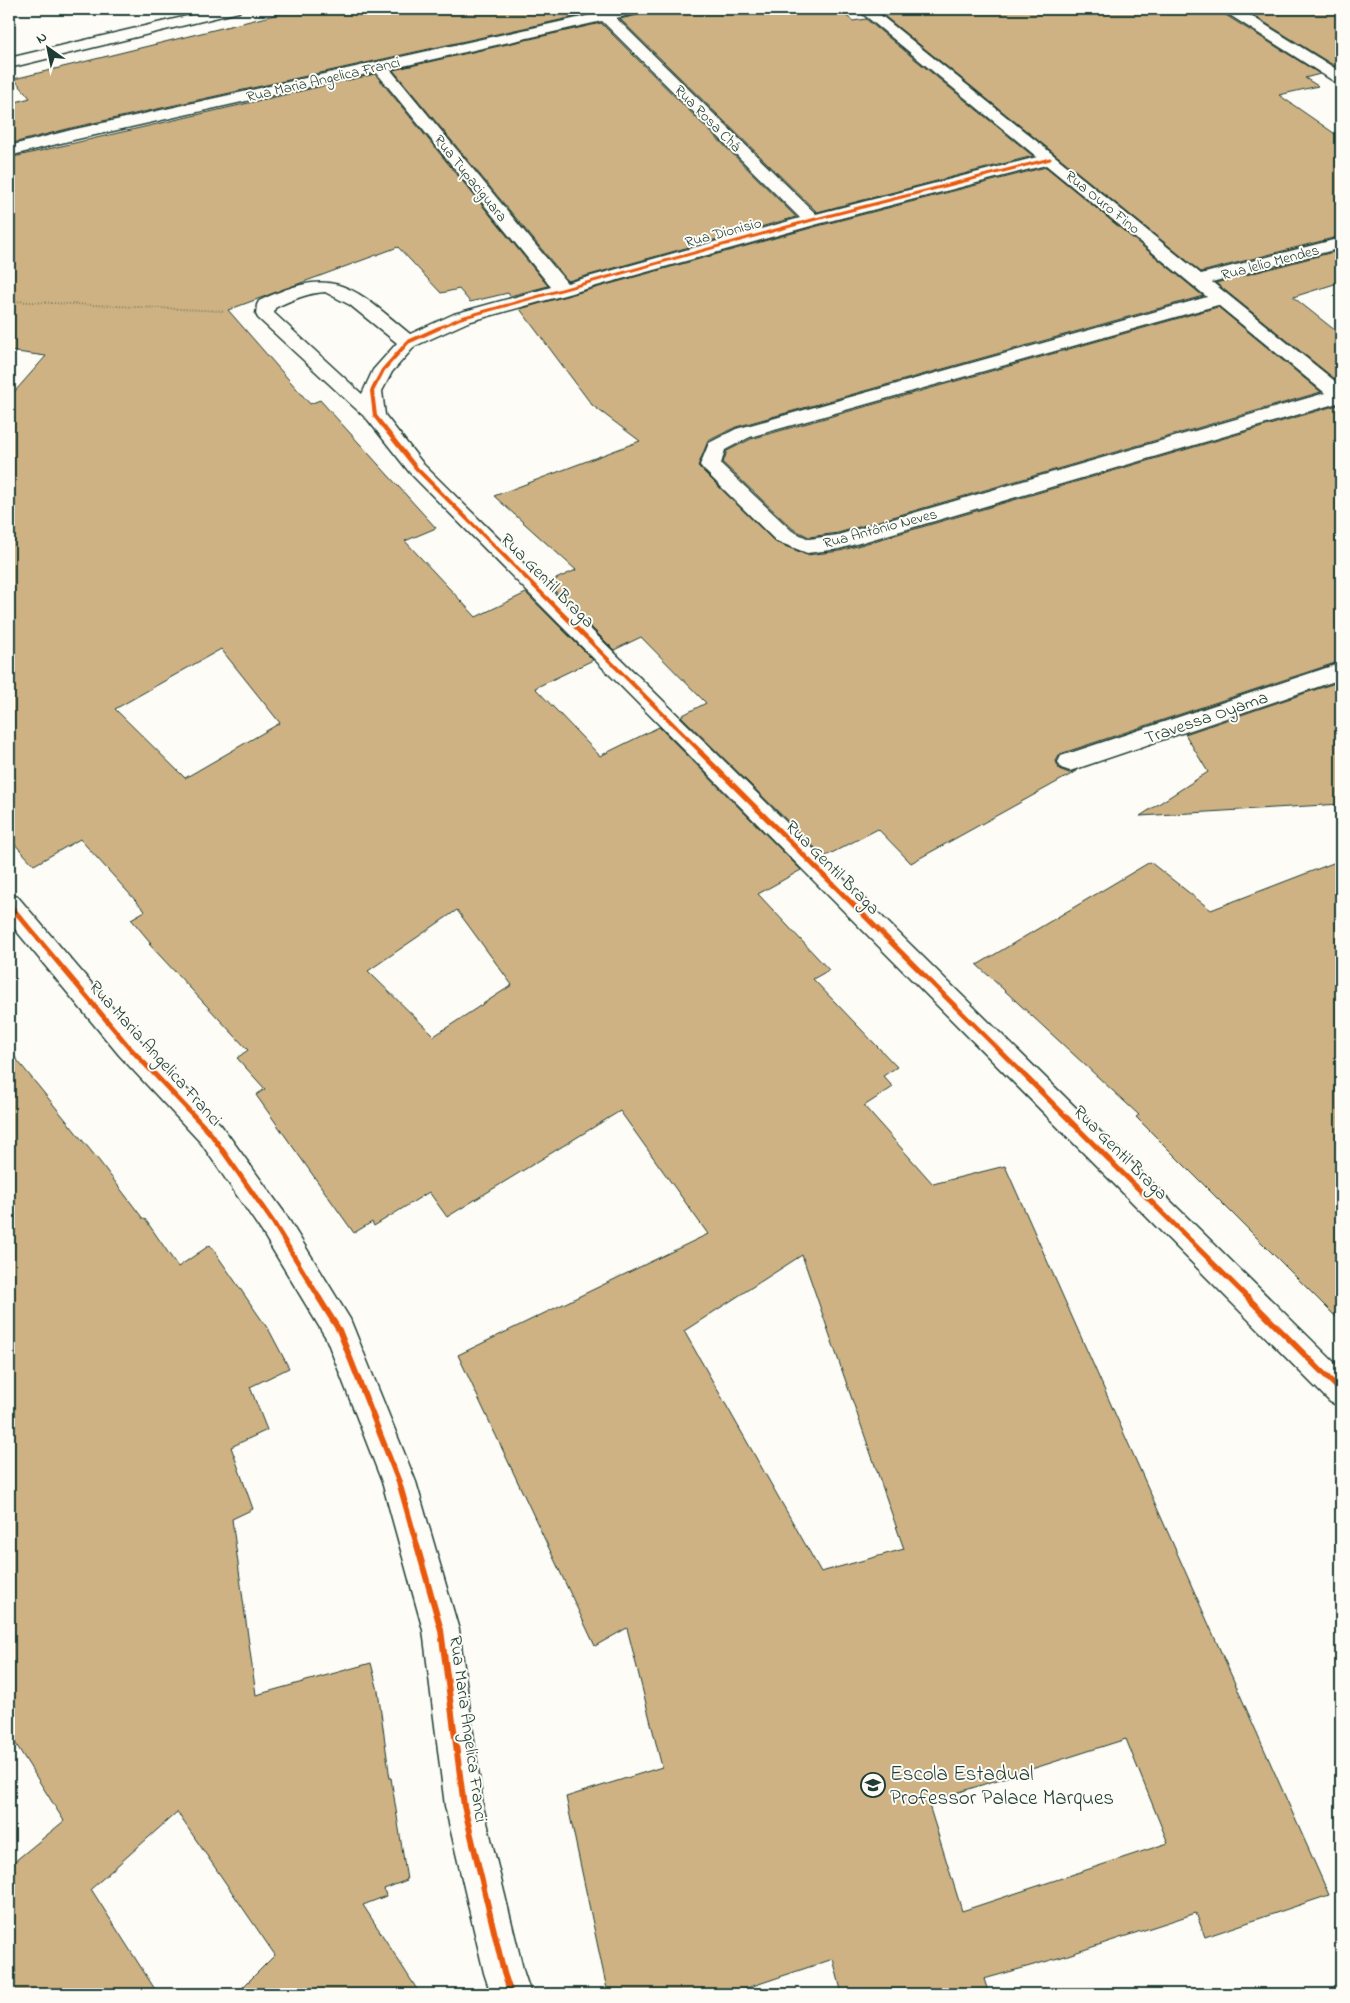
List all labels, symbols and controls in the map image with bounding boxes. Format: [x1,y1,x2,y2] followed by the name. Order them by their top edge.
[22,22,72,72] north arrow
[32,27,51,50] text: N
[244,52,402,109] street label: Rua Maria Angelica Franci
[669,80,746,158] street label: Rua Rosa Chá
[427,130,512,228] street label: Rua Tupaciguara
[1060,166,1145,240] street label: Rua Ouro Fino
[683,212,764,254] street label: Rua Dionisio
[1219,239,1322,287] street label: Rua lelio Mendes
[821,503,940,555] street label: Rua Antônio Neves
[493,528,600,635] street label: Rua Gentil Braga
[1141,686,1272,752] street label: Travessa Oyama
[778,815,885,922] street label: Rua Gentil Braga
[81,976,227,1134] street label: Rua Maria Angelica Franci
[1066,1100,1173,1207] street label: Rua Gentil Braga
[440,1634,493,1824] street label: Rua Maria Angelica Franci
[890,1760,1114,1814] place label: Escola Estadual Professor Palace Marques
[860,1772,886,1798] school or university icon: Escola Estadual Professor Palace Marques

